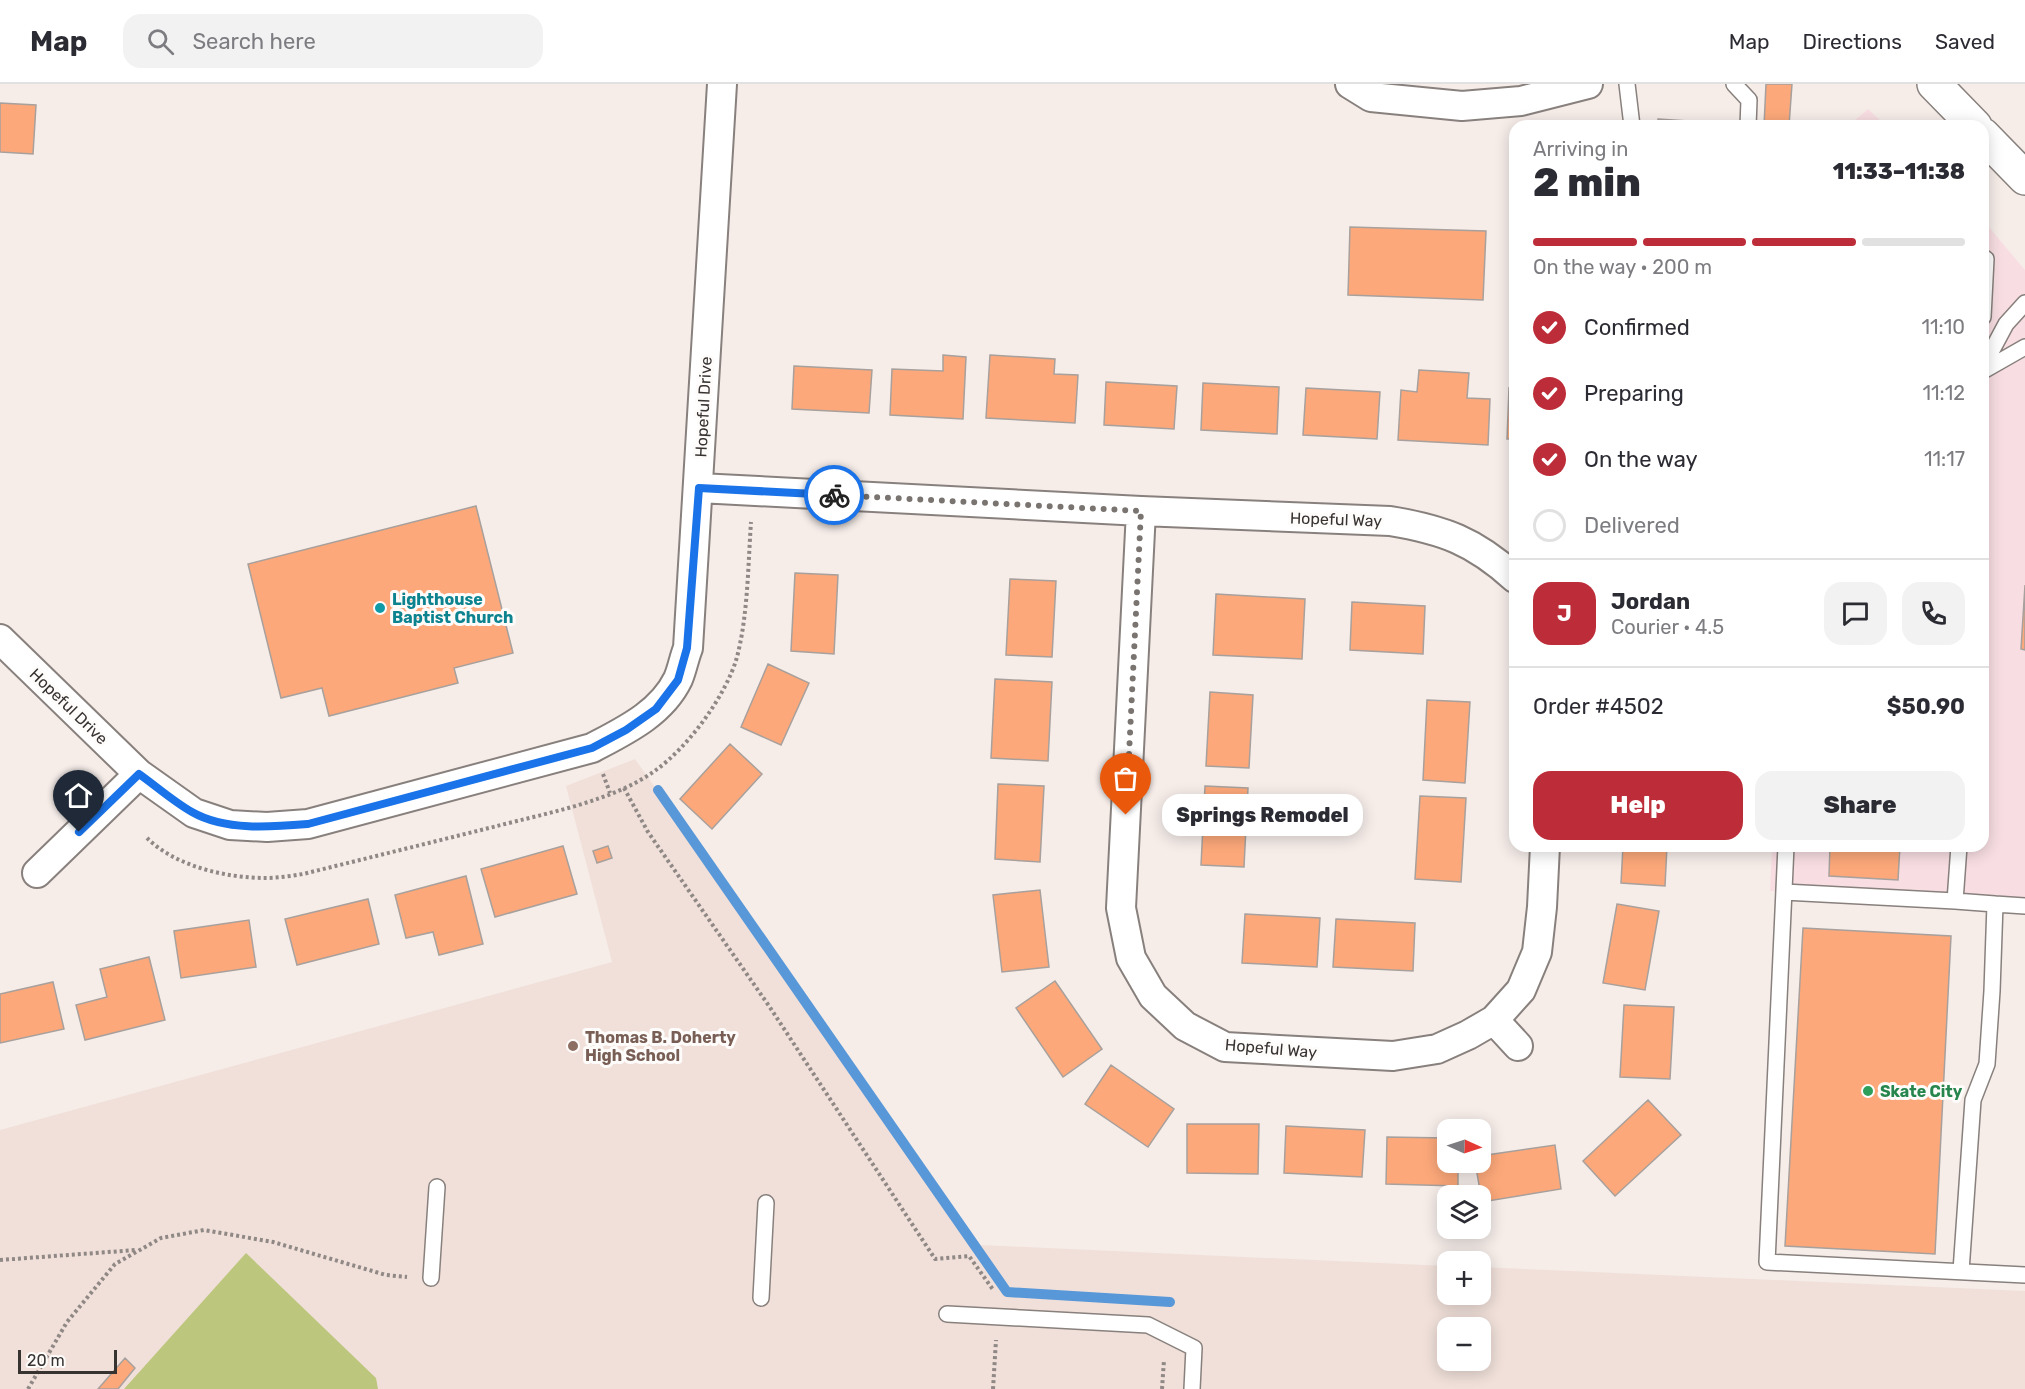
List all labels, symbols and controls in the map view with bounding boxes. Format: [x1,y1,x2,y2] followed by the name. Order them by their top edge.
[123,14,543,68] search box
[30,25,87,58] text: Map
[144,25,177,58] icon: search
[192,28,316,55] text: Search here
[1729,29,1770,54] text: Map
[1803,29,1902,54] text: Directions
[1935,29,1995,54] text: Saved
[1533,137,1628,161] text: Arriving in
[1833,158,1965,185] text: 11:33–11:38
[1533,160,1641,206] text: 2 min
[1533,255,1712,279] text: On the way · 200 m
[1533,311,1566,344] icon: check
[1584,314,1690,341] text: Confirmed
[1922,315,1965,339] text: 11:10
[691,356,716,458] street label: Hopeful Drive
[1533,377,1566,410] icon: check
[1584,380,1684,407] text: Preparing
[1922,381,1965,405] text: 11:12
[1533,443,1566,476] icon: check
[1584,446,1698,473] text: On the way
[1924,447,1965,471] text: 11:17
[804,465,864,525] courier
[818,479,851,512] icon: bike
[1290,508,1383,531] street label: Hopeful Way
[1584,512,1680,539] text: Delivered
[1824,582,1887,645] button: chat
[1902,582,1965,645] button: phone
[1611,588,1690,615] text: Jordan
[392,590,513,627] place label: Lighthouse Baptist Church
[1557,600,1572,627] text: J
[373,601,387,615] marker: Lighthouse Baptist Church
[1611,615,1724,639] text: Courier · 4.5
[26,664,112,748] street label: Hopeful Drive
[1533,693,1664,720] text: Order #4502
[1887,693,1965,720] text: $50.90
[1100,753,1151,815] pin
[1109,762,1142,795] icon: bag
[53,770,104,832] pin
[1533,771,1743,840] button: Help
[1755,771,1965,840] button: Share
[62,779,95,812] icon: home
[1162,794,1363,836] callout: Springs Remodel
[1176,803,1349,827] text: Springs Remodel
[585,1028,736,1065] place label: Thomas B. Doherty High School
[1224,1035,1318,1062] street label: Hopeful Way
[566,1039,580,1053] marker: Thomas B. Doherty High School
[1880,1082,1963,1101] place label: Skate City
[1861,1084,1875,1098] marker: Skate City
[1437,1119,1491,1173] north arrow
[1437,1119,1491,1371] map controls
[1437,1185,1491,1239] button: layers
[1437,1251,1491,1305] button: +
[1437,1317,1491,1371] button: −
[18,1347,117,1374] scale bar
[27,1351,65,1370] text: 20 m

